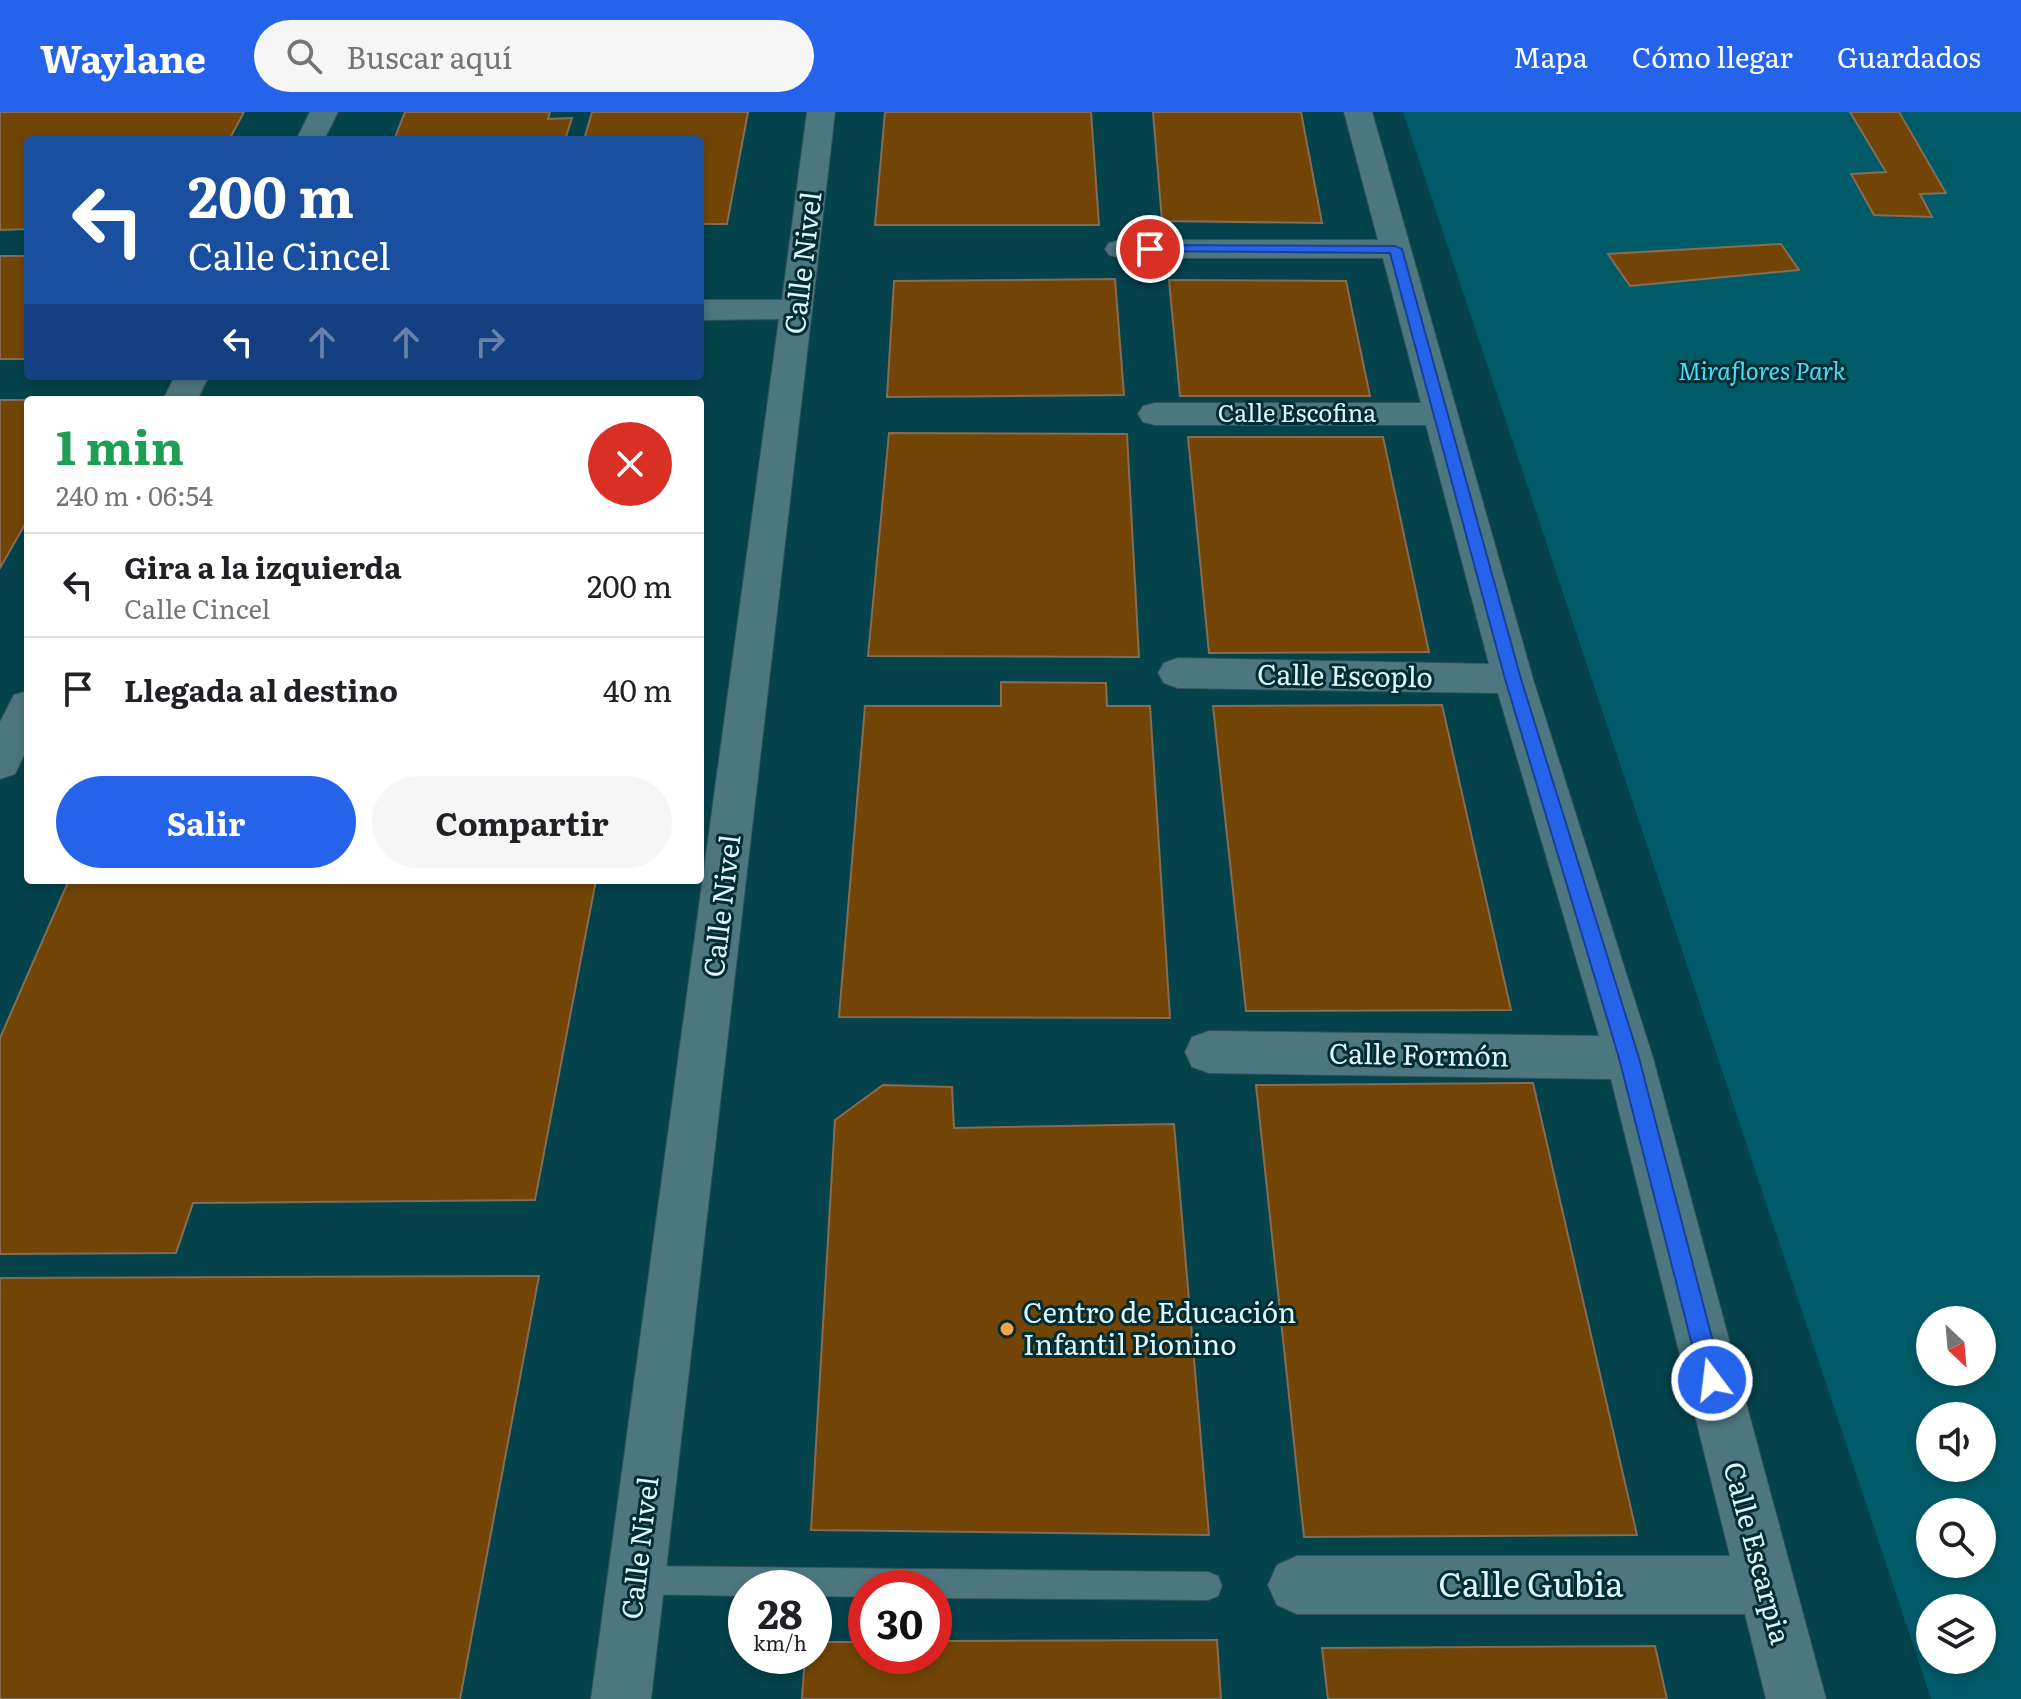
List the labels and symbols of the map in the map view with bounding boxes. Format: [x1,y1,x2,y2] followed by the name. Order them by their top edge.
[771,189,831,336] street label: Calle Nivel
[1116,215,1184,283] pin
[1678,352,1847,387] park label: Miraflores Park
[1218,394,1376,429] street label: Calle Escofina
[1257,651,1433,697] street label: Calle Escoplo
[690,832,750,979] street label: Calle Nivel
[1329,1030,1509,1076] street label: Calle Formón
[1023,1290,1296,1364] place label: Centro de Educación Infantil Pionino
[1916,1306,1996,1386] north arrow
[998,1320,1016,1338] marker: Centro de Educación Infantil Pionino
[1670,1338,1754,1422] position arrow
[1714,1457,1803,1648] street label: Calle Escarpia
[608,1474,668,1621] street label: Calle Nivel
[1438,1557,1624,1607] street label: Calle Gubia
[848,1570,952,1674] speed limit sign: 30

